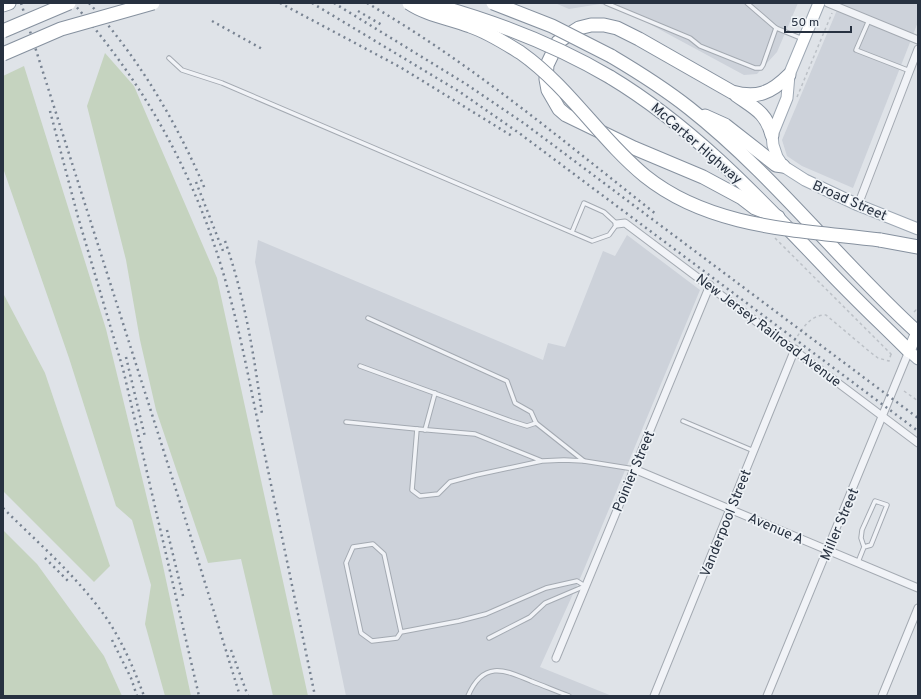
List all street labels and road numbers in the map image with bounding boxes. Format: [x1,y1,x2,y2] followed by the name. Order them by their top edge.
[647,100,745,188] street label: McCarter Highway
[810,177,889,225] street label: Broad Street
[692,271,844,391] street label: New Jersey Railroad Avenue
[610,428,659,515] street label: Poinier Street
[697,467,756,580] street label: Vanderpool Street
[817,486,863,563] street label: Miller Street
[745,510,806,549] street label: Avenue A

